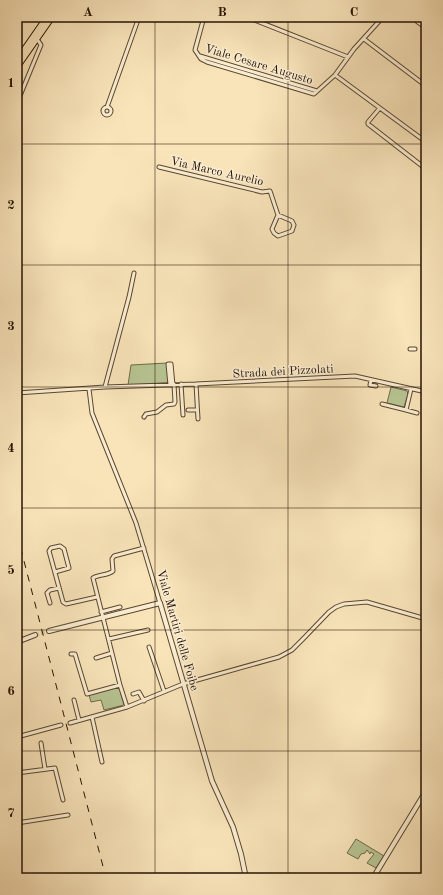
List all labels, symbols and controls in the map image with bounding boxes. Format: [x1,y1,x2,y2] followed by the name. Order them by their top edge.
[83,6,93,19] text: A
[217,6,227,19] text: B
[350,6,358,19] text: C
[203,43,314,87] street label: Viale Cesare Augusto
[7,77,15,90] text: 1
[169,155,265,189] street label: Via Marco Aurelio
[7,199,15,212] text: 2
[7,320,15,333] text: 3
[232,363,334,381] street label: Strada dei Pizzolati
[7,442,15,455] text: 4
[7,564,15,577] text: 5
[154,568,200,693] street label: Viale Martiri delle Foibe
[7,685,15,698] text: 6
[7,807,15,820] text: 7

